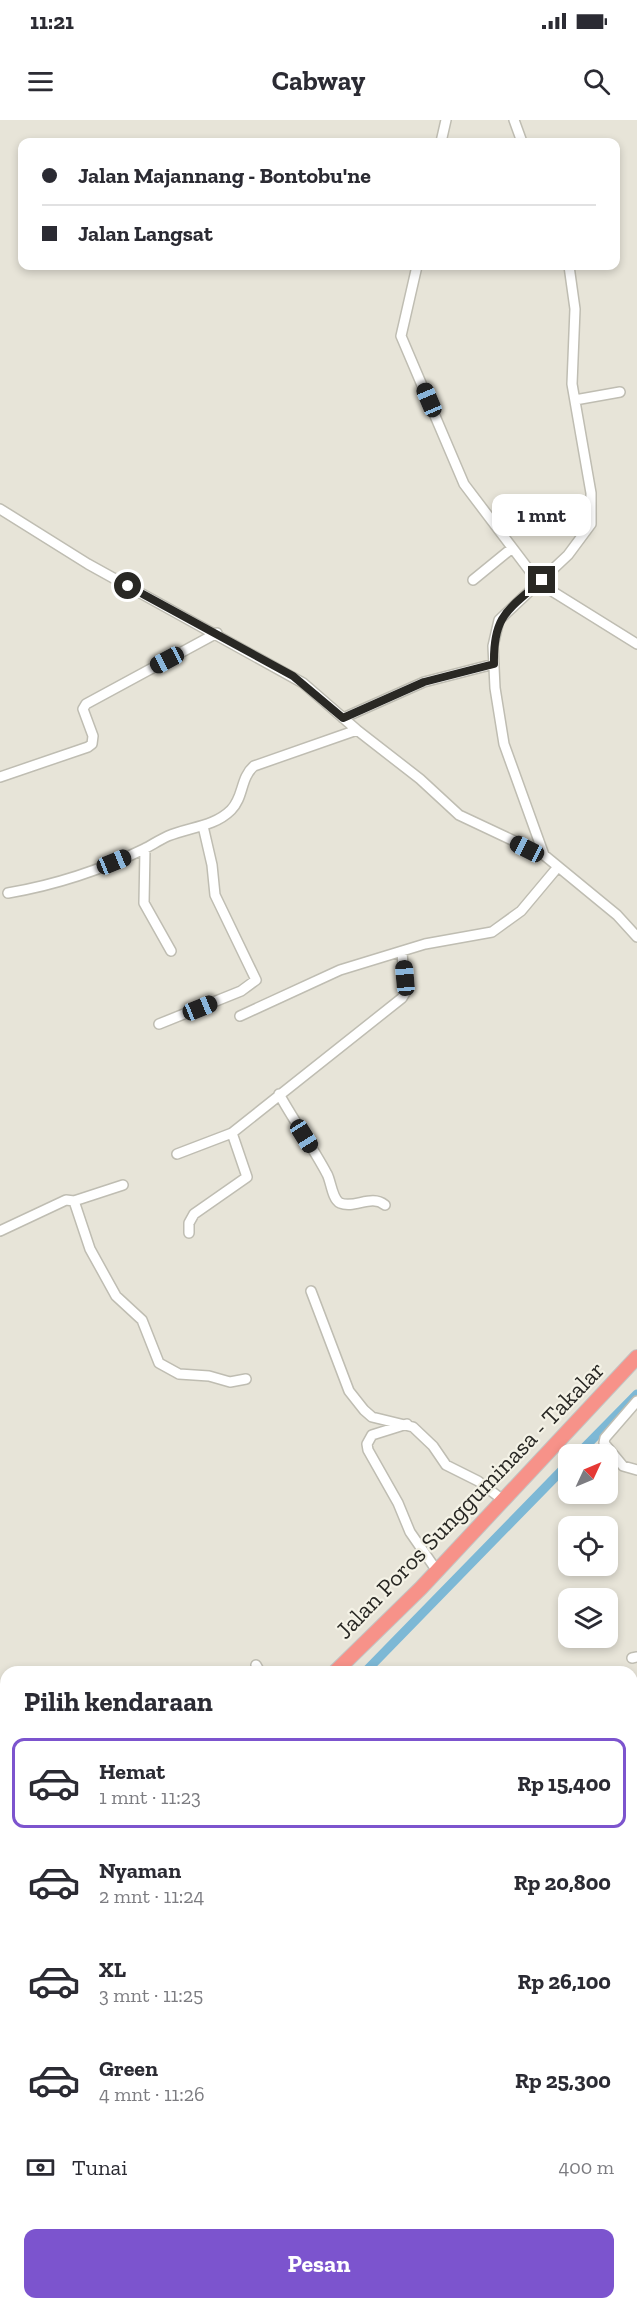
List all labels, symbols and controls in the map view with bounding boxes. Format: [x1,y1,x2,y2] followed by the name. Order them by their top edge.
[30,8,74,35] text: 11:21
[24,65,57,98] icon: menu
[272,65,365,97] text: Cabway
[580,65,613,98] icon: search
[78,162,371,189] text: Jalan Majannang - Bontobu'ne
[78,220,213,247] text: Jalan Langsat
[414,380,444,420] car
[492,493,592,535] callout: 1 mnt
[517,503,566,527] text: 1 mnt
[528,566,555,593] route end
[114,572,141,599] route start
[147,644,187,676] car
[507,833,547,865] car
[94,847,134,877] car
[394,959,416,997] car
[180,993,220,1023] car
[287,1116,321,1156] car
[329,1355,610,1644] street label: Jalan Poros Sungguminasa - Takalar
[558,1444,618,1504] north arrow
[558,1444,618,1648] map controls
[558,1516,618,1576] button: locate
[558,1588,618,1648] button: layers
[24,1686,213,1718] text: Pilih kendaraan
[27,1756,81,1810] icon: car
[99,1758,165,1785] text: Hemat
[517,1770,611,1797] text: Rp 15,400
[99,1785,201,1809] text: 1 mnt · 11:23
[27,1855,81,1909] icon: car
[99,1857,181,1884] text: Nyaman
[514,1869,611,1896] text: Rp 20,800
[99,1884,204,1908] text: 2 mnt · 11:24
[27,1954,81,2008] icon: car
[99,1956,126,1983] text: XL
[518,1968,611,1995] text: Rp 26,100
[99,1983,203,2007] text: 3 mnt · 11:25
[27,2053,81,2107] icon: car
[99,2055,158,2082] text: Green
[515,2067,611,2094] text: Rp 25,300
[99,2082,205,2106] text: 4 mnt · 11:26
[24,2151,57,2184] icon: cash
[72,2154,127,2181] text: Tunai
[558,2155,614,2179] text: 400 m
[24,2229,614,2298] button: Pesan

